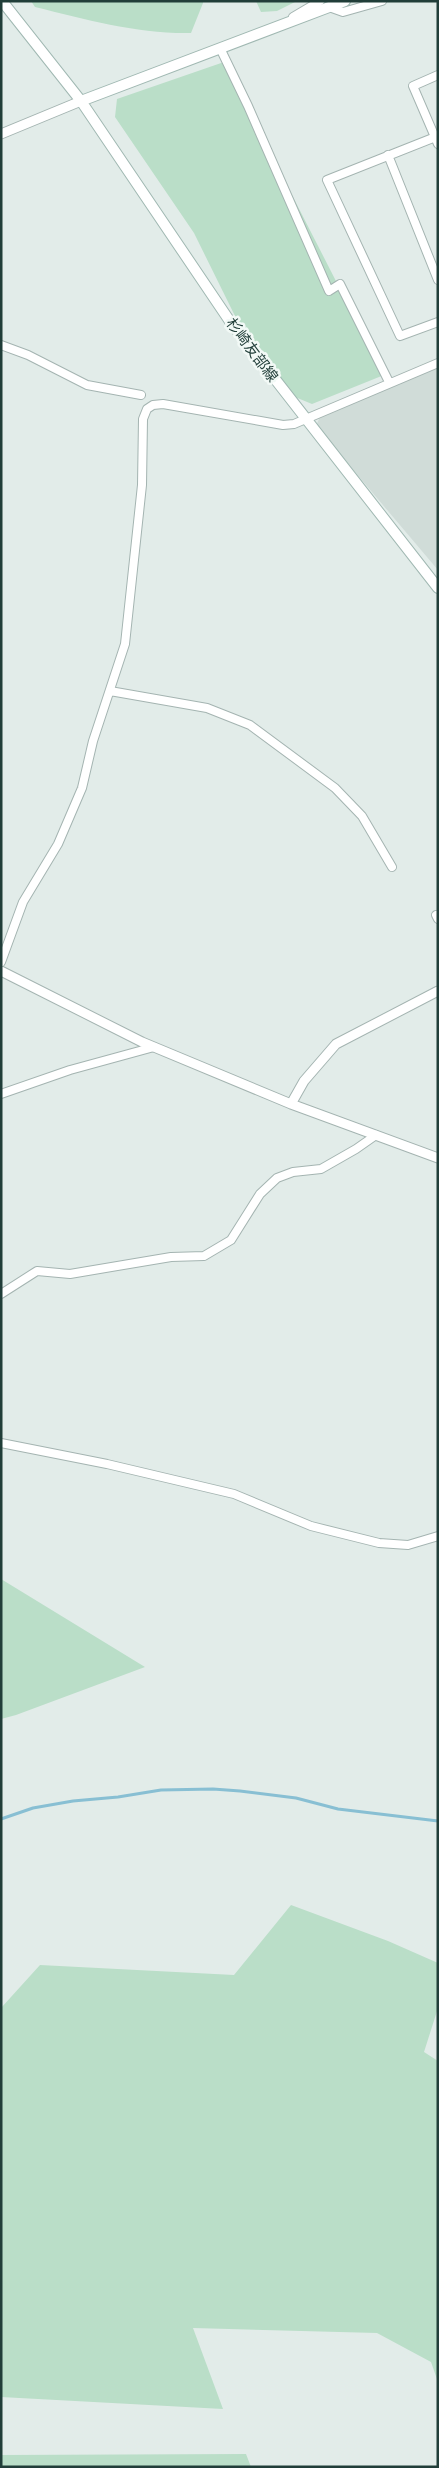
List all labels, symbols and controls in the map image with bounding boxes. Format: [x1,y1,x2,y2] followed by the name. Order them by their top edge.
[222,314,283,385] street label: 杉崎友部線

